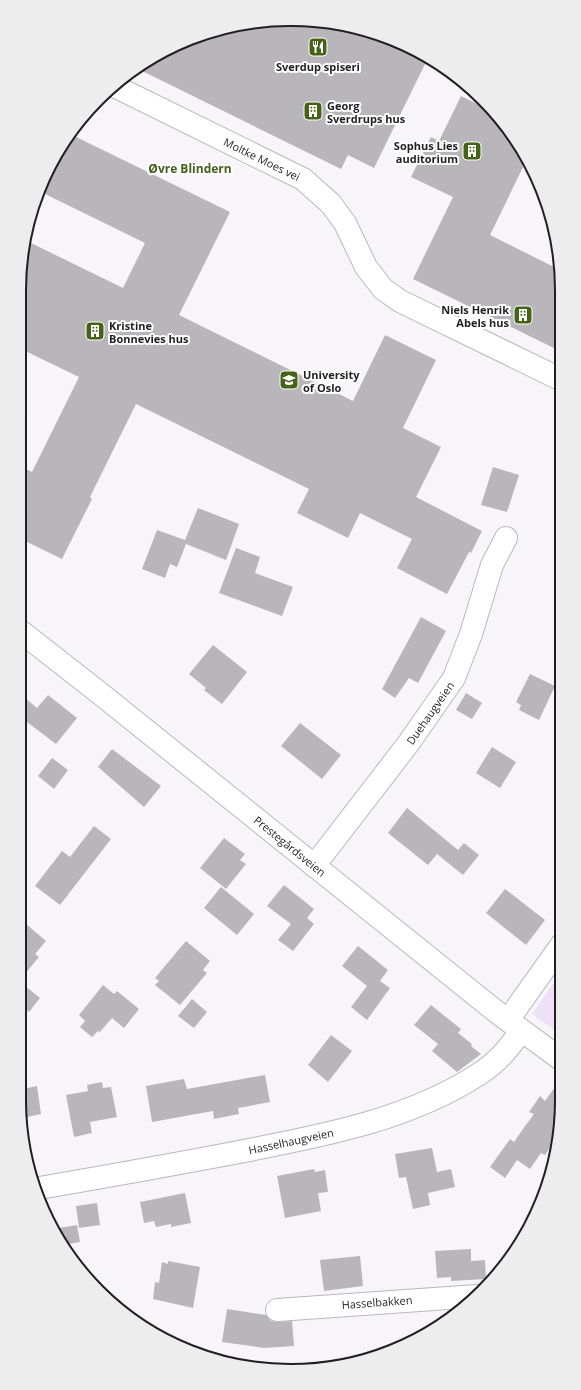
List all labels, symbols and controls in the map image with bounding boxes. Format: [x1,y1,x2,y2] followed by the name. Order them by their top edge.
[307,36,329,58] restaurant icon: Sverdup spiseri
[276,59,360,74] place label: Sverdup spiseri
[327,98,406,126] place label: Georg Sverdrups hus
[302,100,324,122] building icon: Georg Sverdrups hus
[221,134,303,184] street label: Moltke Moes vei
[394,138,459,166] place label: Sophus Lies auditorium
[461,140,483,162] building icon: Sophus Lies auditorium
[148,160,232,177] district label: Øvre Blindern
[441,302,510,330] place label: Niels Henrik Abels hus
[512,304,534,326] building icon: Niels Henrik Abels hus
[109,318,189,346] place label: Kristine Bonnevies hus
[84,320,106,342] building icon: Kristine Bonnevies hus
[303,367,360,395] place label: University of Oslo
[278,369,300,391] school or university icon: University of Oslo
[403,678,457,748] street label: Duehaugveien
[251,812,329,880] street label: Prestegårdsveien
[247,1125,335,1157] street label: Hasselhaugveien
[341,1292,413,1312] street label: Hasselbakken

